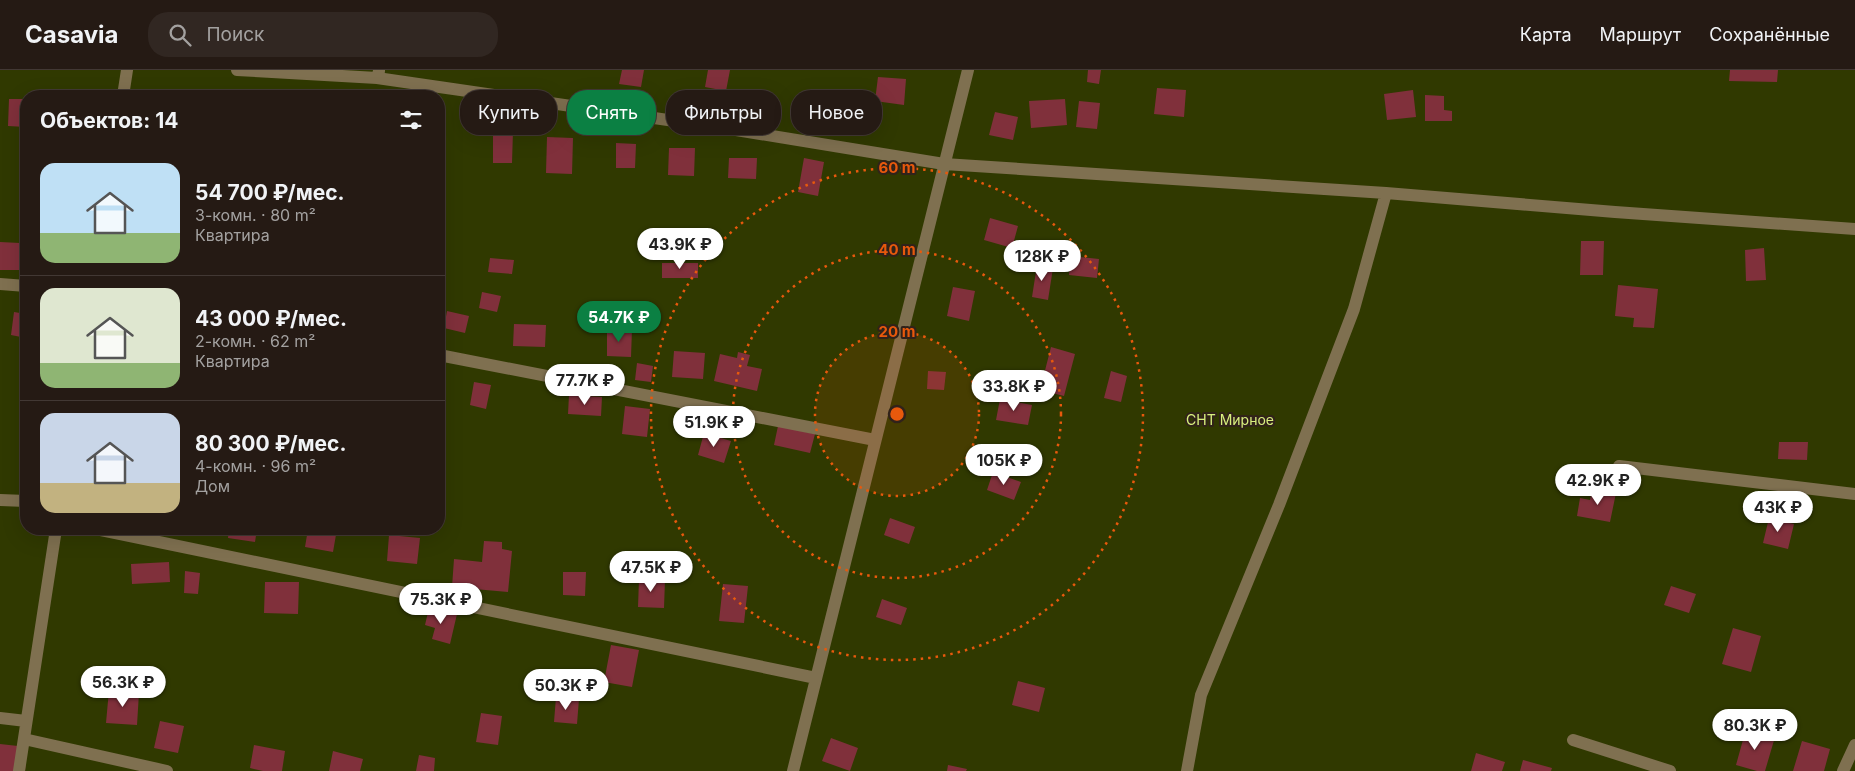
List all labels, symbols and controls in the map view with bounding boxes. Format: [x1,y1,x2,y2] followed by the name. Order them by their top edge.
[148,12,498,57] search box
[25,20,118,49] text: Casavia
[166,21,194,49] icon: search
[206,23,264,46] text: Поиск
[1520,24,1572,45] text: Карта
[1600,24,1681,45] text: Маршрут
[1709,24,1830,45] text: Сохранённые
[460,90,557,135] chip: Купить
[567,90,656,135] chip: Снять
[666,90,781,135] chip: Фильтры
[791,90,882,135] chip: Новое
[397,106,425,134] icon: filters
[40,108,178,133] text: Объектов: 14
[878,158,916,177] text: 60 m
[195,180,345,205] text: 54 700 ₽/мес.
[80,183,140,243] icon: home
[195,205,316,225] text: 3-комн. · 80 m²
[195,225,270,245] text: Квартира
[634,228,726,270] pin: 43.9K ₽
[648,234,712,254] text: 43.9K ₽
[878,240,916,259] text: 40 m
[1001,240,1083,282] pin: 128K ₽
[1015,246,1069,266] text: 128K ₽
[573,300,665,343] pin: 54.7K ₽
[195,306,347,331] text: 43 000 ₽/мес.
[588,307,650,327] text: 54.7K ₽
[80,308,140,368] icon: home
[879,322,915,341] text: 20 m
[195,331,315,351] text: 2-комн. · 62 m²
[195,351,270,371] text: Квартира
[539,364,631,406] pin: 77.7K ₽
[556,370,614,390] text: 77.7K ₽
[968,370,1060,412] pin: 33.8K ₽
[983,376,1045,396] text: 33.8K ₽
[888,405,906,423] centre of rings
[668,406,760,448] pin: 51.9K ₽
[1186,411,1274,428] park label: СНТ Мирное
[684,412,744,432] text: 51.9K ₽
[195,431,346,456] text: 80 300 ₽/мес.
[80,433,140,493] icon: home
[963,444,1045,486] pin: 105K ₽
[976,450,1032,470] text: 105K ₽
[195,456,316,476] text: 4-комн. · 96 m²
[1552,464,1644,506] pin: 42.9K ₽
[1566,470,1630,490] text: 42.9K ₽
[195,476,230,496] text: Дом
[1743,490,1813,533] pin: 43K ₽
[1754,497,1802,517] text: 43K ₽
[605,550,697,593] pin: 47.5K ₽
[621,557,681,577] text: 47.5K ₽
[395,582,487,625] pin: 75.3K ₽
[410,589,472,609] text: 75.3K ₽
[77,666,169,708] pin: 56.3K ₽
[520,668,612,711] pin: 50.3K ₽
[92,672,154,692] text: 56.3K ₽
[534,675,598,695] text: 50.3K ₽
[1709,708,1801,751] pin: 80.3K ₽
[1723,715,1787,735] text: 80.3K ₽

